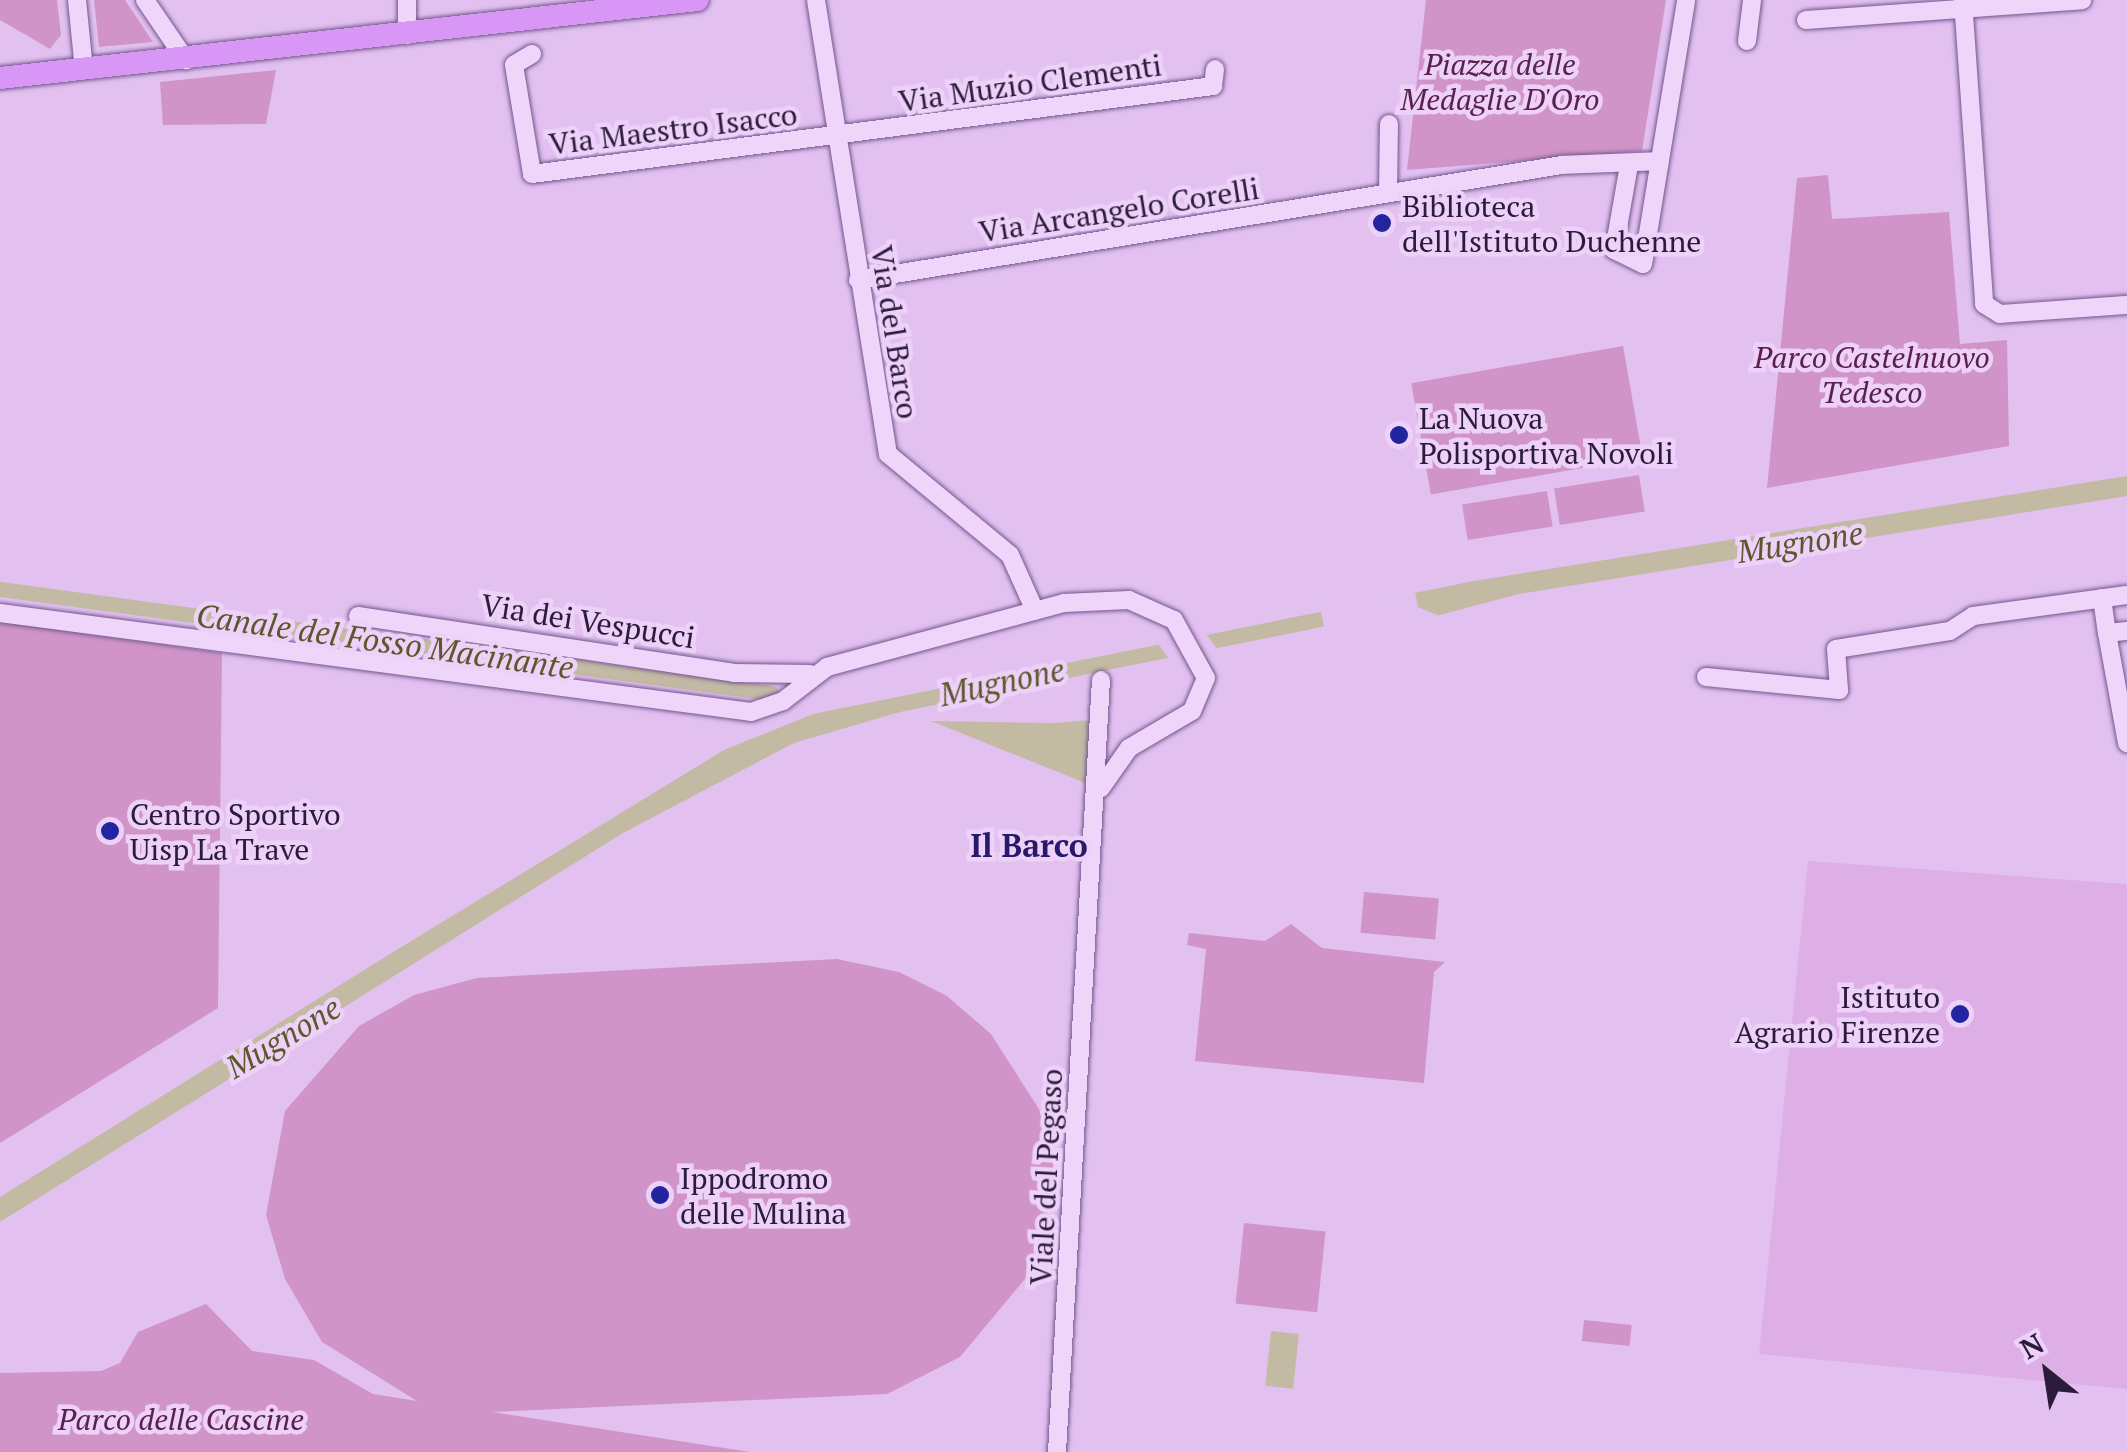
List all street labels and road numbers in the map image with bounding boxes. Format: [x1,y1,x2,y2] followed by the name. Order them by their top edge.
[896,47,1164,119] street label: Via Muzio Clementi
[547,96,799,162] street label: Via Maestro Isacco
[976,170,1262,250] street label: Via Arcangelo Corelli
[864,243,926,421] street label: Via del Barco
[478,586,698,656] street label: Via dei Vespucci
[1022,1068,1070,1286] street label: Viale del Pegaso

